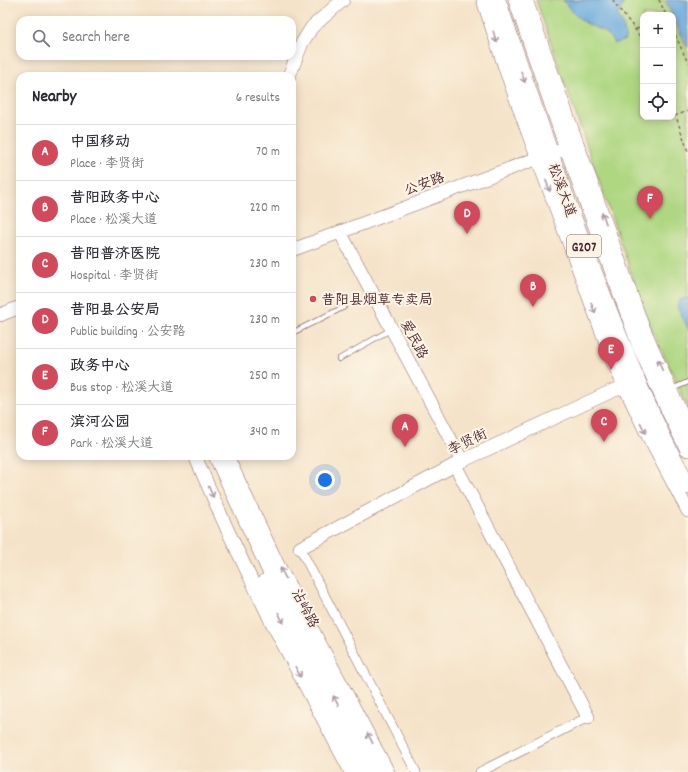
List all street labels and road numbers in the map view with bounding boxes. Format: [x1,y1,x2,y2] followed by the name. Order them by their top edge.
[542,161,580,220] street label: 松溪大道
[402,168,448,201] street label: 公安路
[567,235,601,257] road number: G207
[395,317,432,363] street label: 爱民路
[445,425,491,461] street label: 李贤街
[286,586,323,632] street label: 沾岭路

